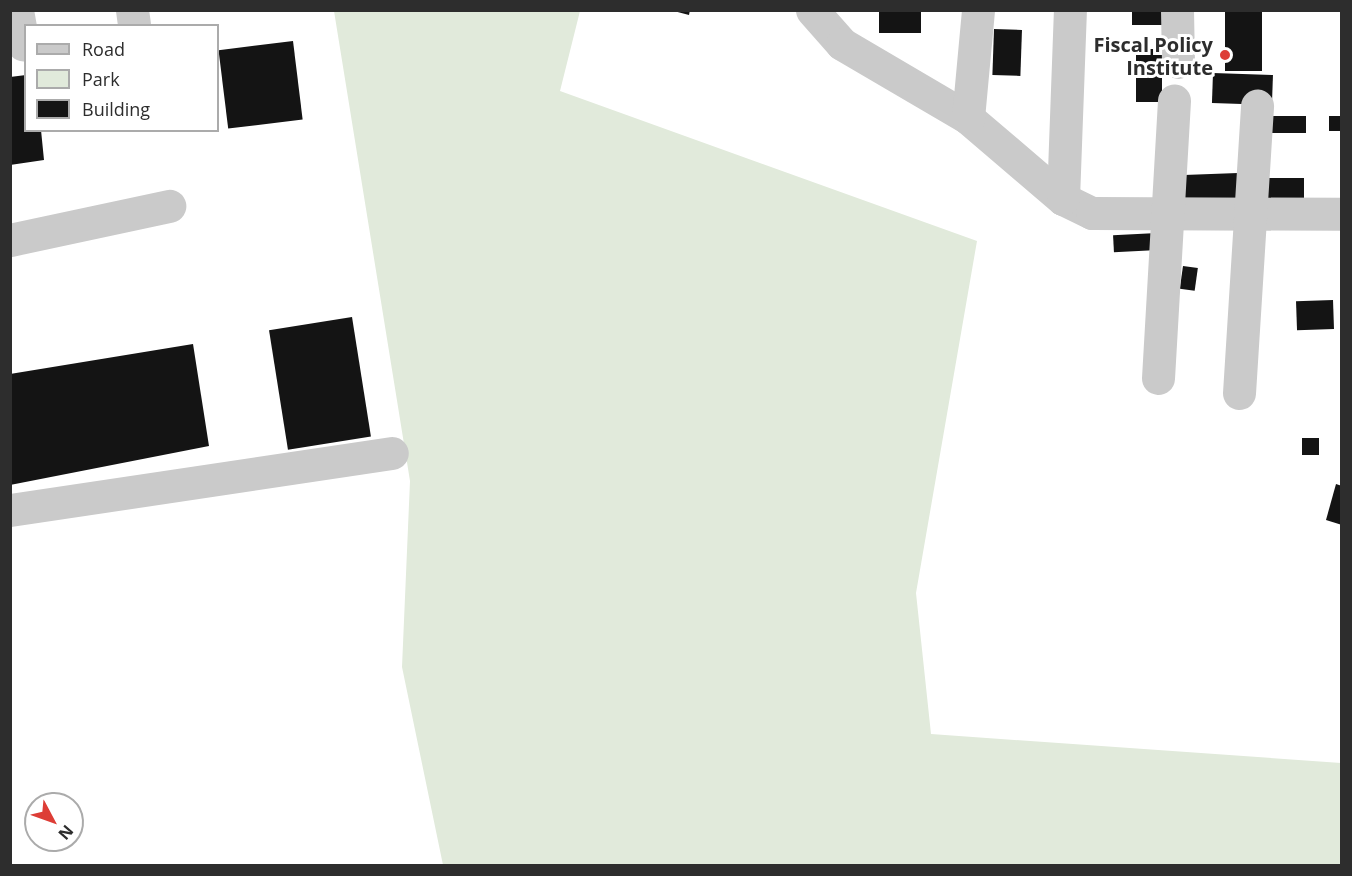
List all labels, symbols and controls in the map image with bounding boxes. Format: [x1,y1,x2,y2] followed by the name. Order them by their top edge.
[24,24,219,132] legend
[1094,32,1213,79] place label: Fiscal Policy Institute
[82,37,125,61] text: Road
[1218,48,1232,62] marker: Fiscal Policy Institute
[82,67,120,91] text: Park
[82,97,150,121] text: Building
[24,792,84,852] north arrow
[54,820,79,845] text: N

